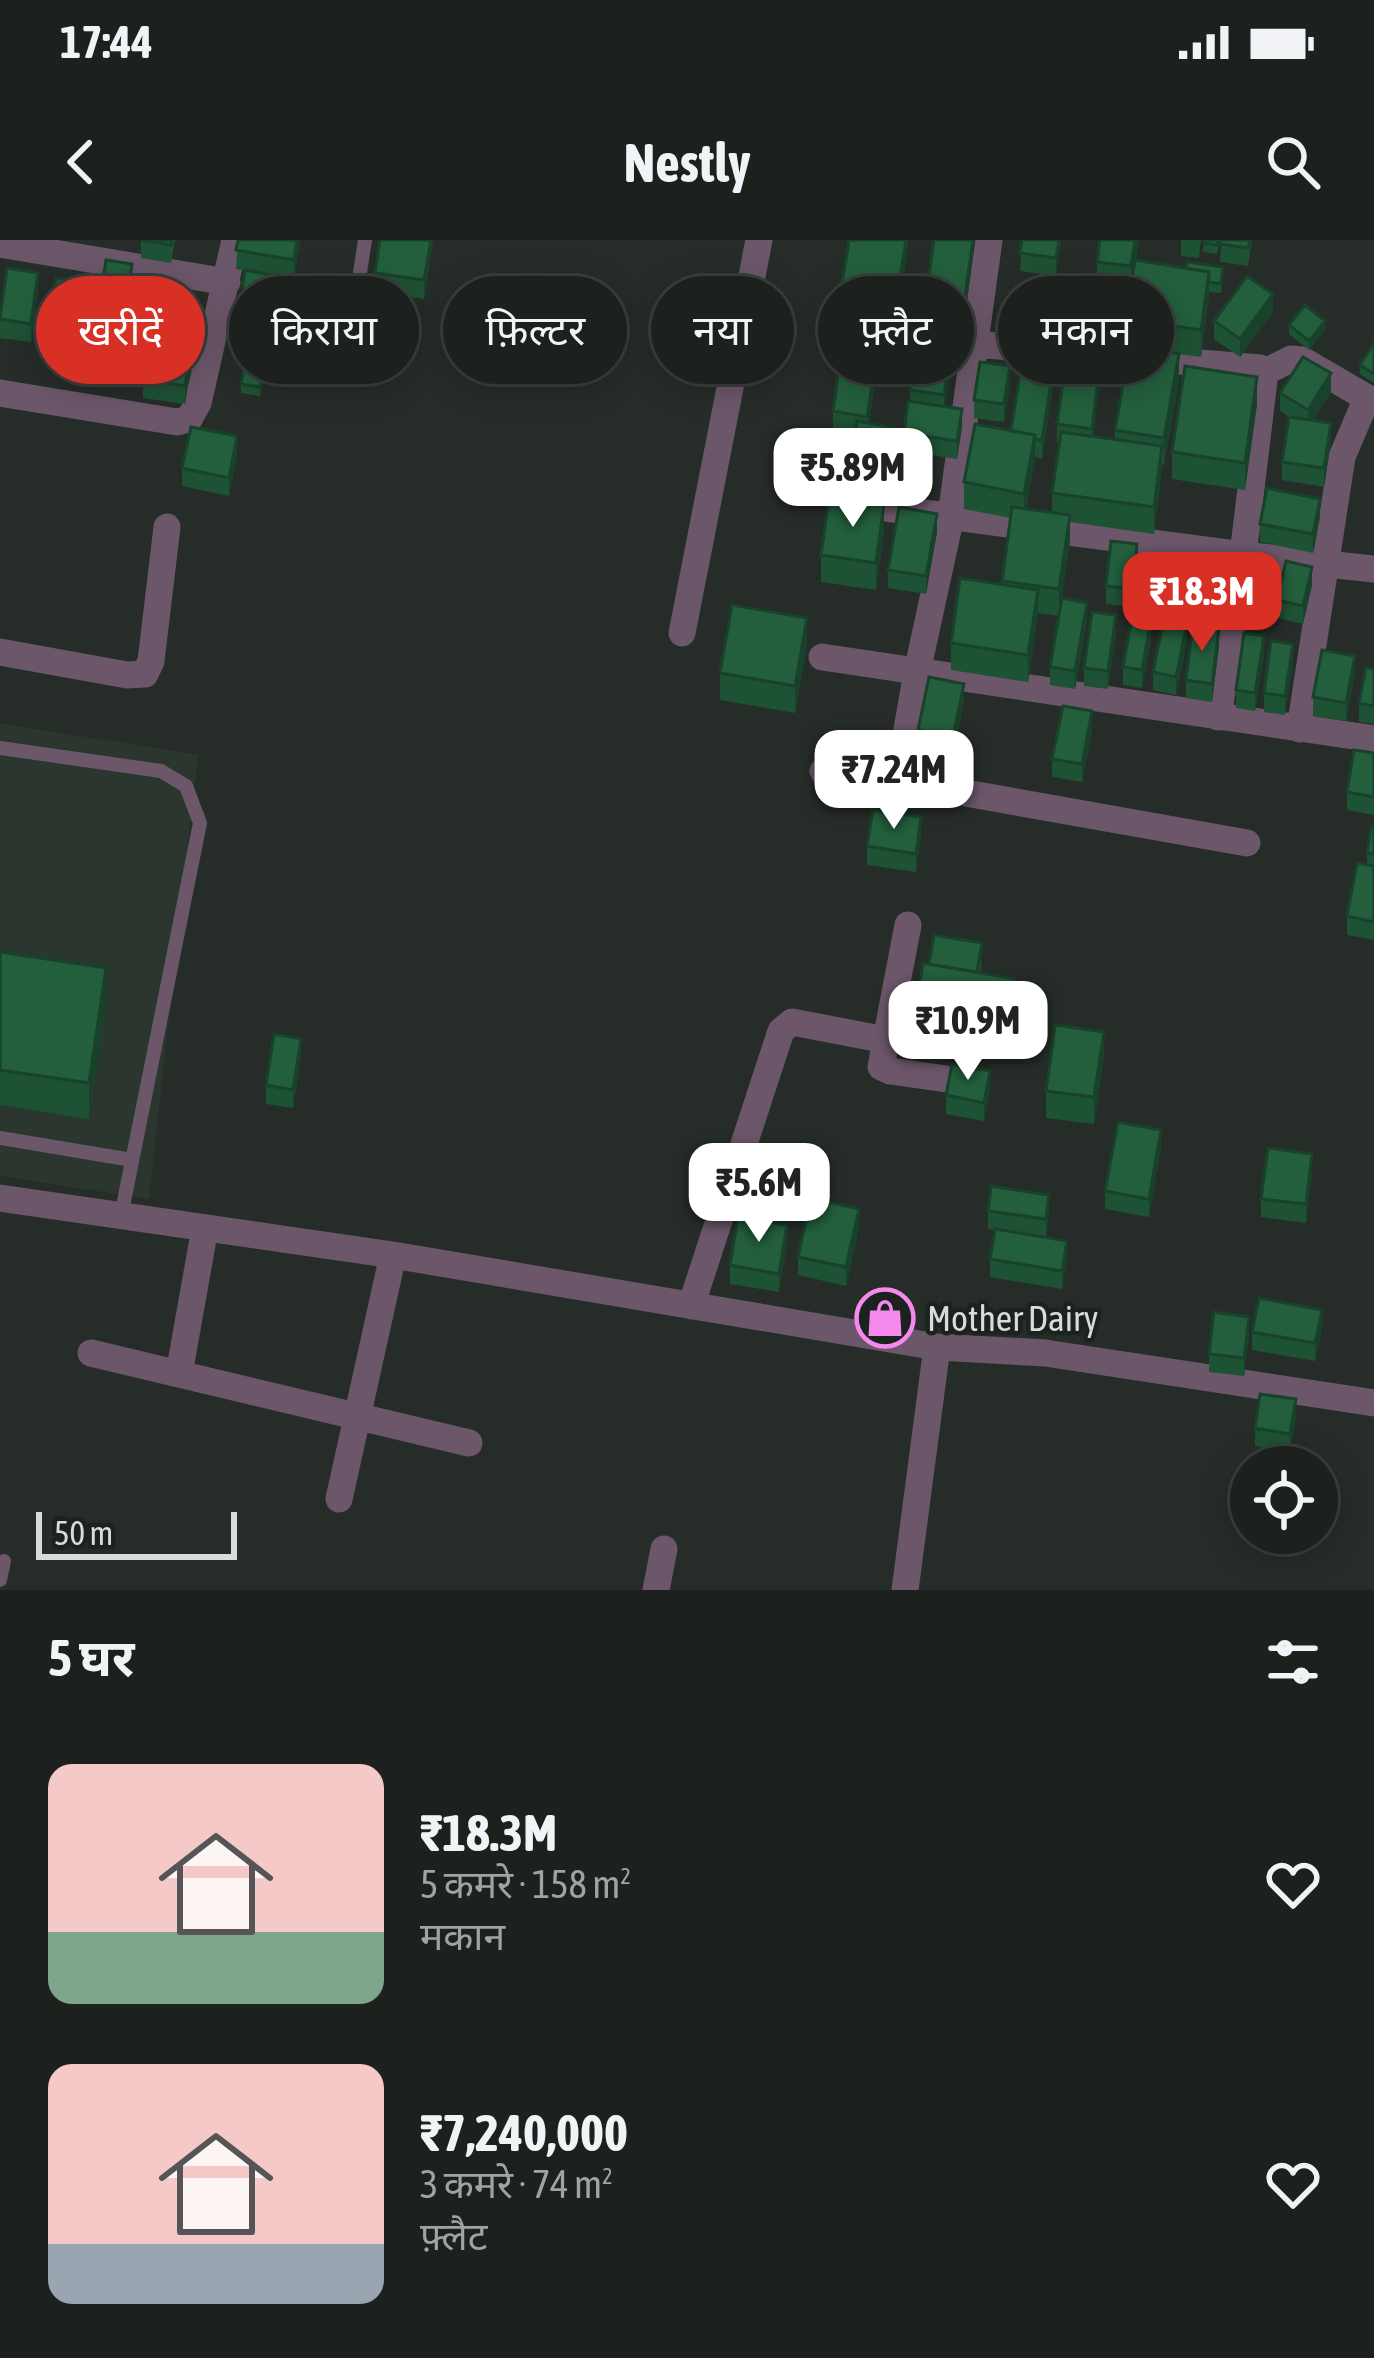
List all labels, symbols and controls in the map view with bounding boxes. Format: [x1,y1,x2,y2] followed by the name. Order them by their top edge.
[60,16,153,68] text: 17:44
[48,129,114,195] icon: back
[1260,129,1326,195] icon: search
[623,132,751,193] text: Nestly
[36,276,205,384] chip: खरीदें
[229,276,419,384] chip: किराया
[443,276,627,384] chip: फ़िल्टर
[651,276,794,384] chip: नया
[818,276,974,384] chip: फ़्लैट
[998,276,1174,384] chip: मकान
[755,428,951,530] pin: ₹5.89M
[801,445,905,489] text: ₹5.89M
[1104,552,1300,654] pin: ₹18.3M
[1150,569,1254,613] text: ₹18.3M
[796,730,992,832] pin: ₹7.24M
[842,747,946,791] text: ₹7.24M
[870,981,1066,1083] pin: ₹10.9M
[916,998,1020,1042] text: ₹10.9M
[675,1143,843,1245] pin: ₹5.6M
[716,1160,802,1204] text: ₹5.6M
[854,1287,916,1349] shop icon: Mother Dairy
[927,1297,1098,1339] place label: Mother Dairy
[1230,1446,1338,1554] map controls
[1230,1446,1338,1554] button: locate
[36,1506,237,1559] scale bar
[54,1514,113,1552] text: 50 m
[48,1628,135,1687] text: 5 घर
[1260,1629,1326,1695] icon: filters
[420,1803,557,1862] text: ₹18.3M
[144,1812,288,1956] icon: home
[1260,1851,1326,1917] icon: heart
[420,1862,631,1906] text: 5 कमरे · 158 m²
[420,1914,505,1958] text: मकान
[420,2103,628,2162] text: ₹7,240,000
[144,2112,288,2256] icon: home
[1260,2151,1326,2217] icon: heart
[420,2162,613,2206] text: 3 कमरे · 74 m²
[420,2214,487,2258] text: फ़्लैट

